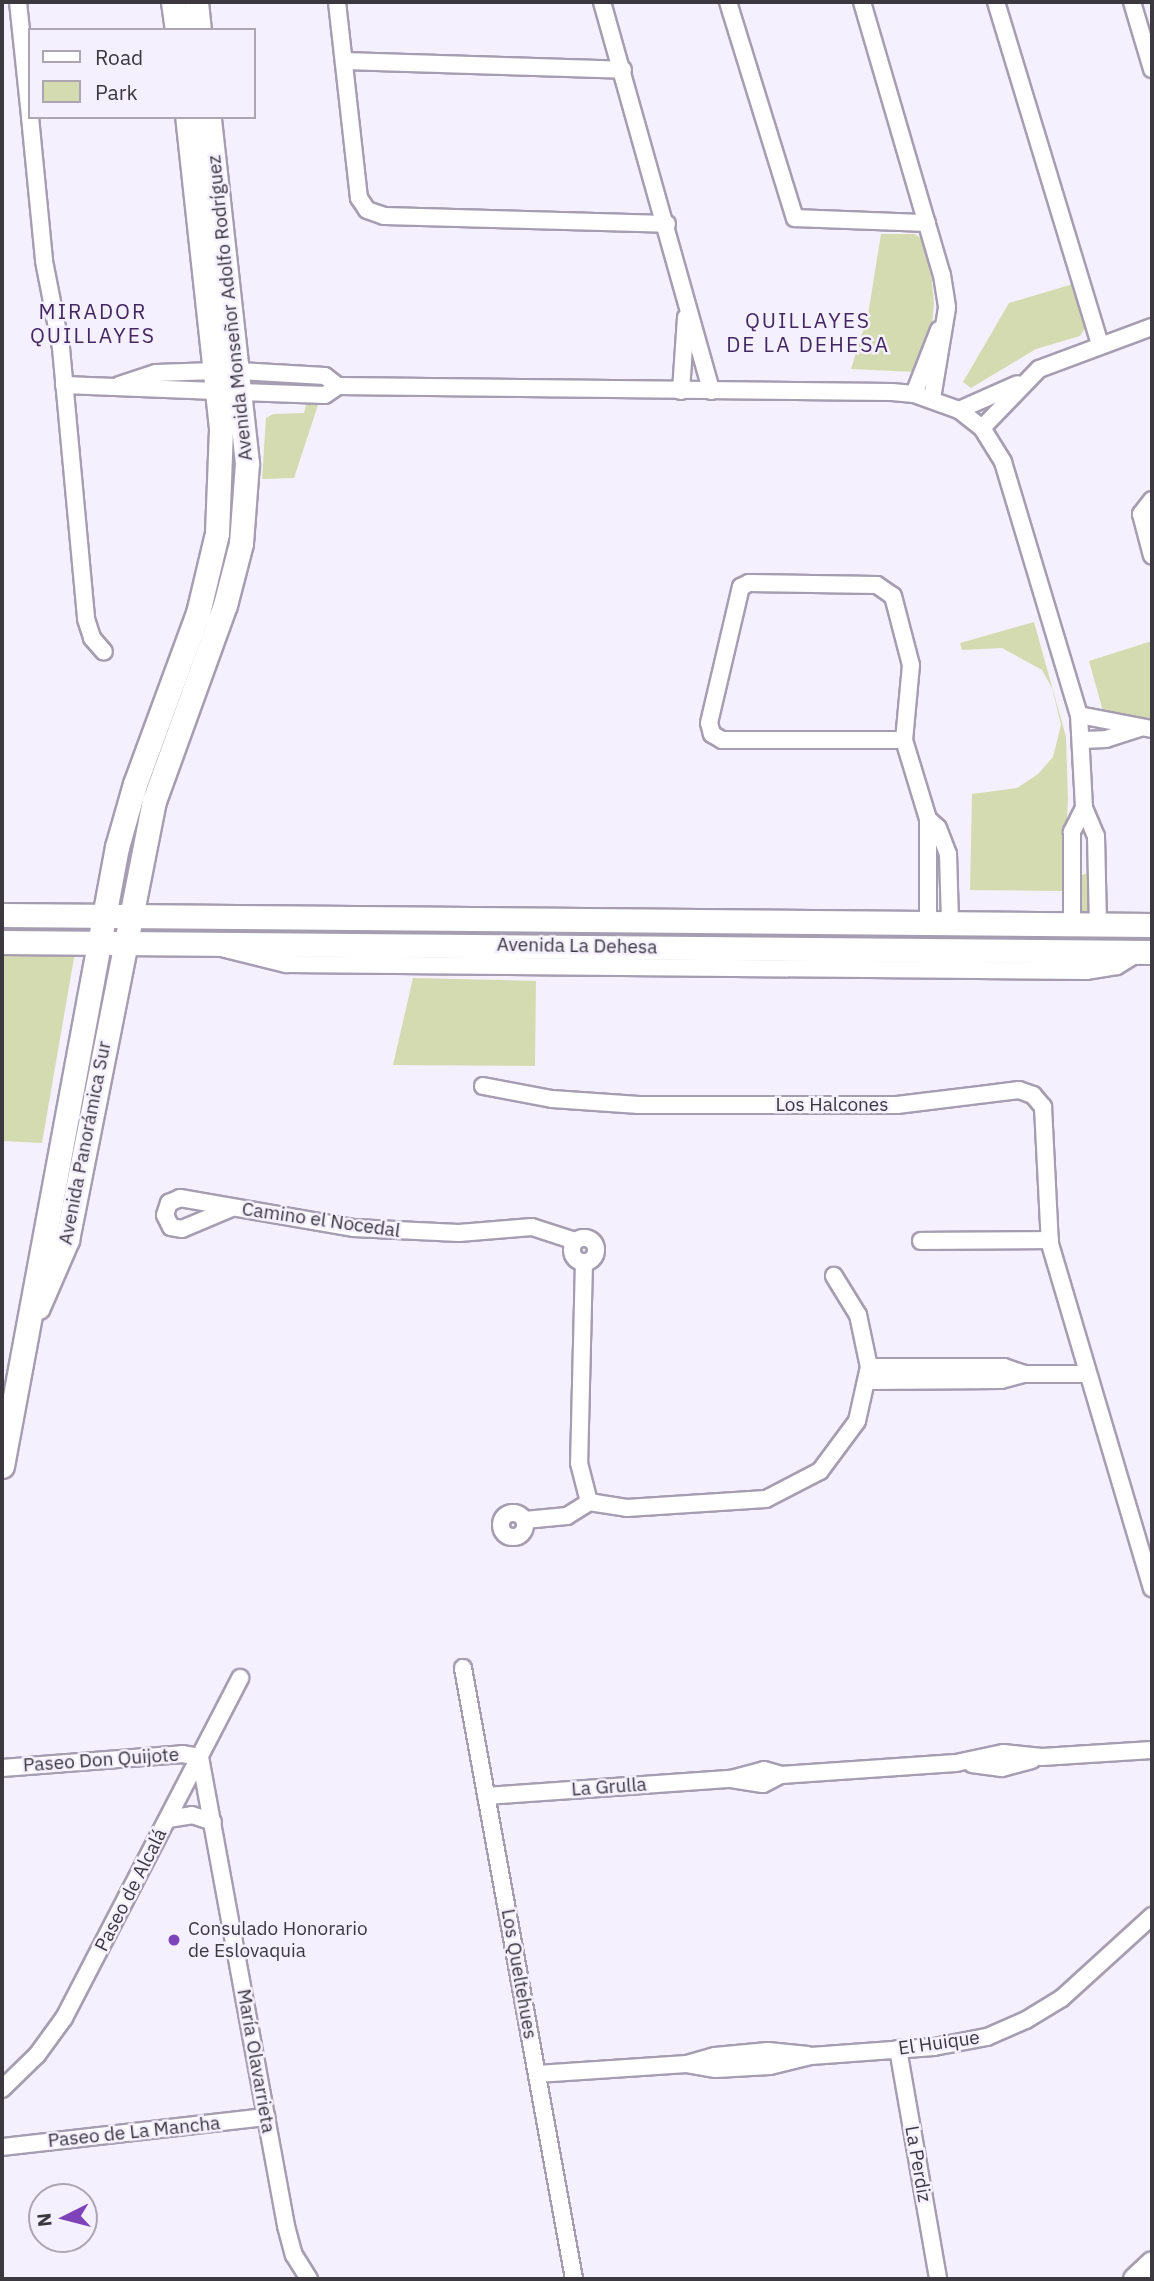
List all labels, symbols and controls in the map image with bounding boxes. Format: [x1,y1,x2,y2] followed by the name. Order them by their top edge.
[28,28,256,119] legend
[95,43,143,71] text: Road
[95,78,138,106] text: Park
[203,154,257,462] street label: Avenida Monseñor Adolfo Rodríguez
[31,298,155,348] district label: MIRADOR QUILLAYES
[728,307,888,357] district label: QUILLAYES DE LA DEHESA
[497,933,657,959] street label: Avenida La Dehesa
[54,1039,116,1247] street label: Avenida Panorámica Sur
[775,1094,889,1116] street label: Los Halcones
[240,1198,402,1242] street label: Camino el Nocedal
[22,1743,180,1777] street label: Paseo Don Quijote
[571,1773,647,1801] street label: La Grulla
[90,1825,172,1955] street label: Paseo de Alcalá
[496,1907,542,2041] street label: Los Queltehues
[188,1918,368,1962] place label: Consulado Honorario de Eslovaquia
[166,1932,182,1948] marker: Consulado Honorario de Eslovaquia
[232,1987,280,2135] street label: María Olavarrieta
[897,2026,981,2060] street label: El Huique
[47,2112,221,2152] street label: Paseo de La Mancha
[900,2124,936,2204] street label: La Perdiz
[28,2183,98,2253] north arrow
[31,2212,57,2228] text: N

